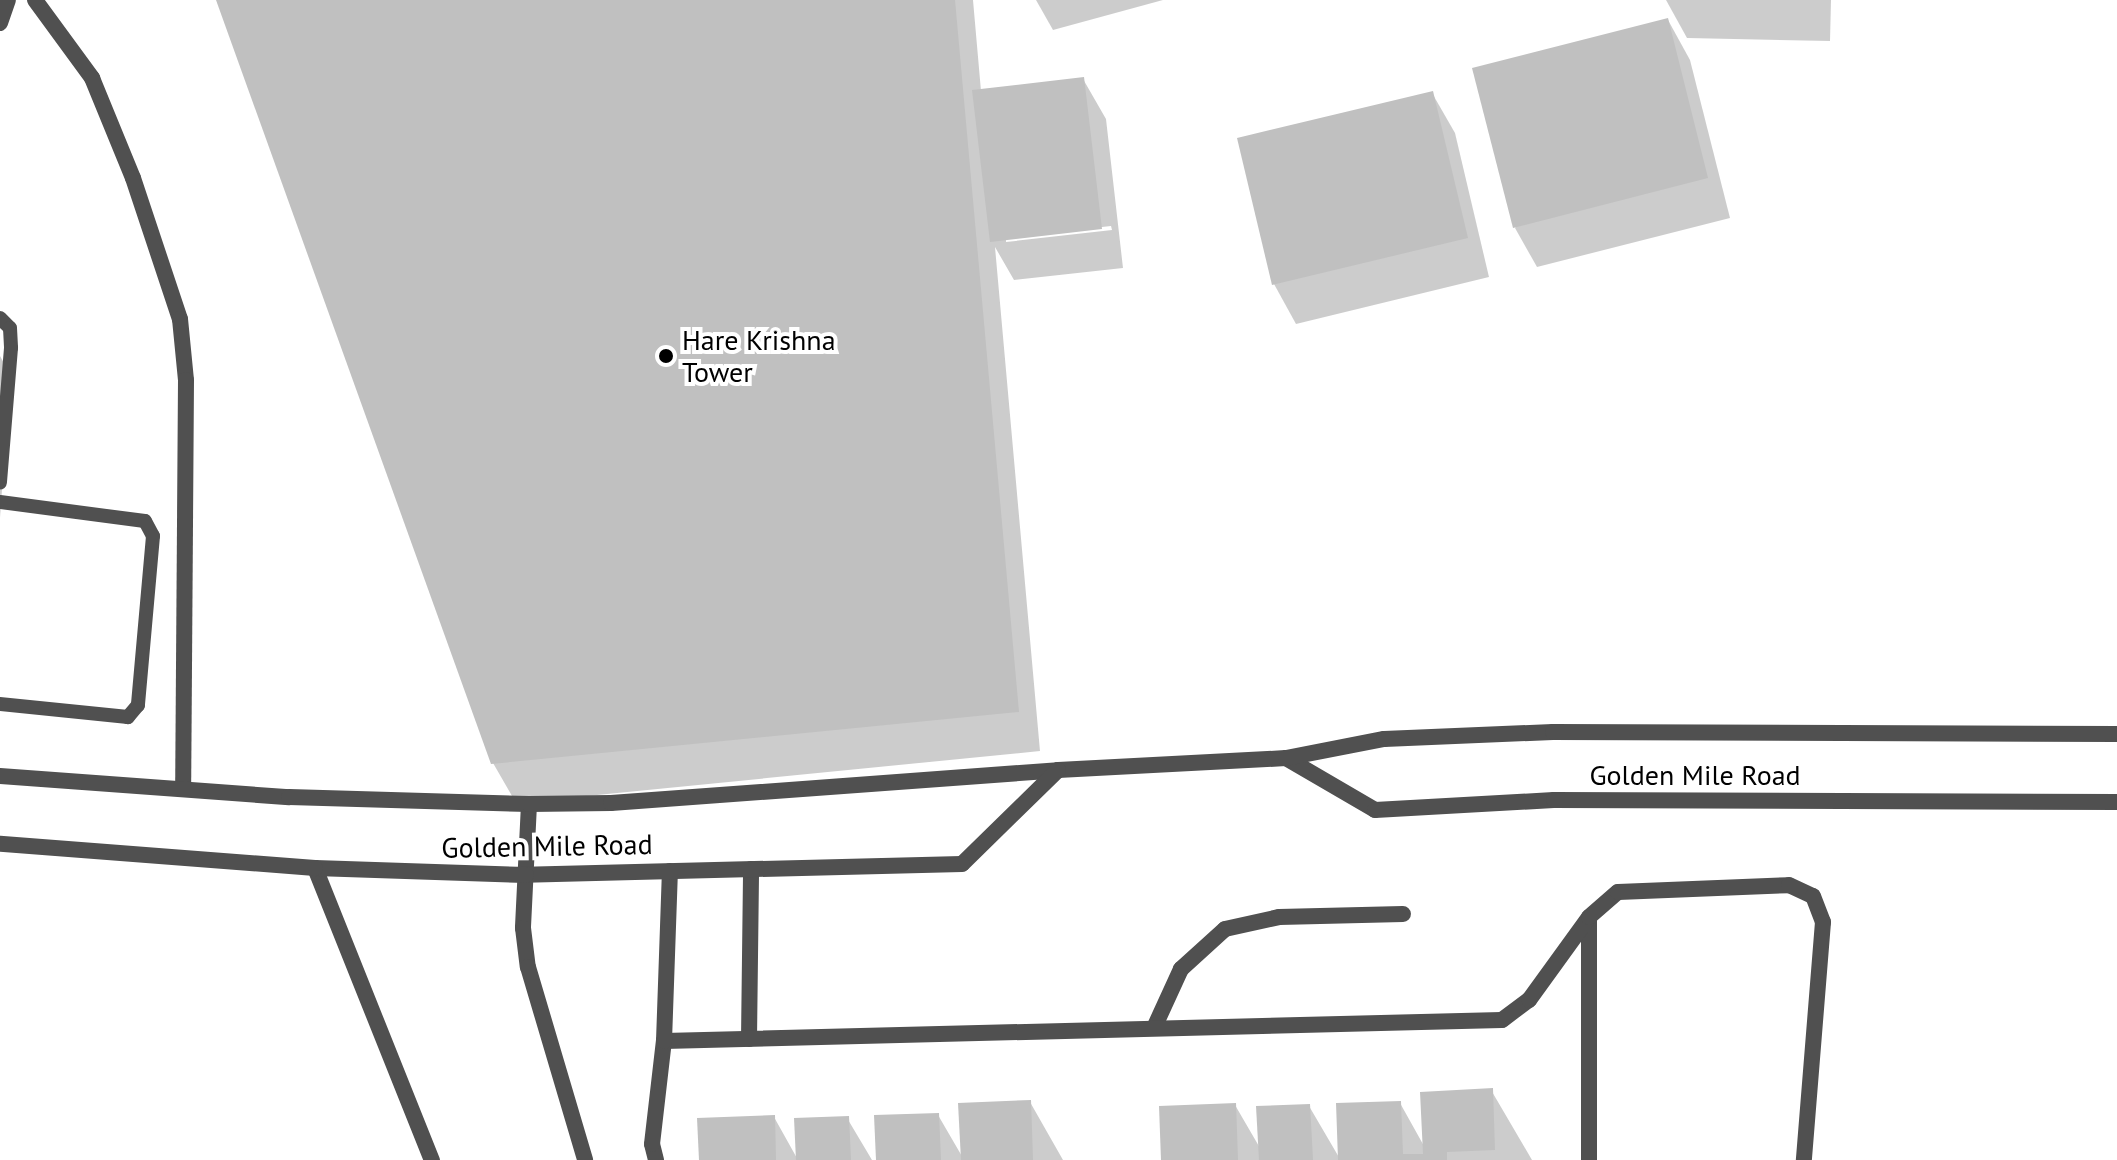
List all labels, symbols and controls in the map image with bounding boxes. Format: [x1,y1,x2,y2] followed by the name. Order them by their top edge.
[682,323,836,389] place label: Hare Krishna Tower
[657,347,675,365] marker: Hare Krishna Tower
[1589,758,1801,792] street label: Golden Mile Road
[441,827,653,865] street label: Golden Mile Road

